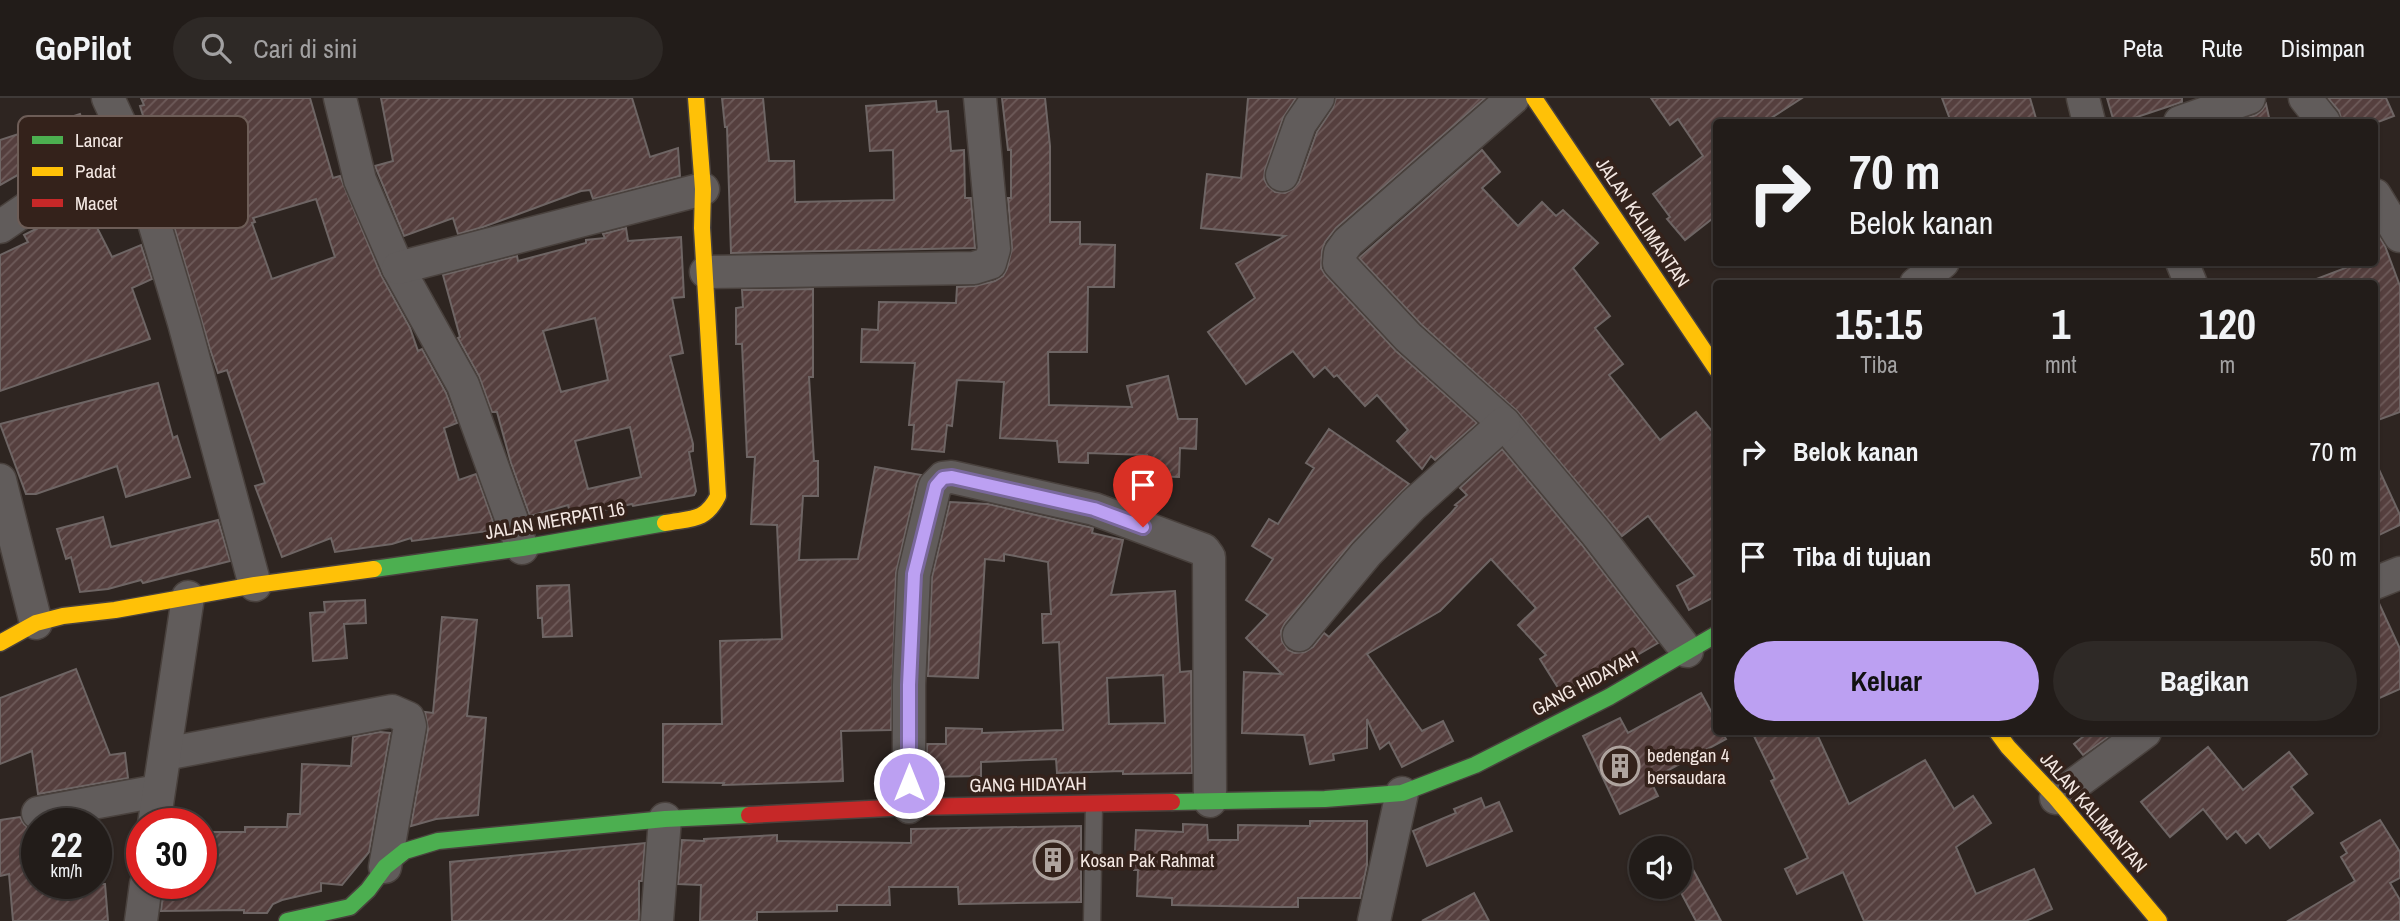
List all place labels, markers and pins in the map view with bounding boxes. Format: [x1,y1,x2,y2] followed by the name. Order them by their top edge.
[1113,455,1173,527] pin
[1647,742,1730,790] place label: bedengan 4 bersaudara
[1599,745,1641,787] building icon: bedengan 4 bersaudara
[1032,839,1074,881] building icon: Kosan Pak Rahmat
[1080,847,1215,873] place label: Kosan Pak Rahmat

